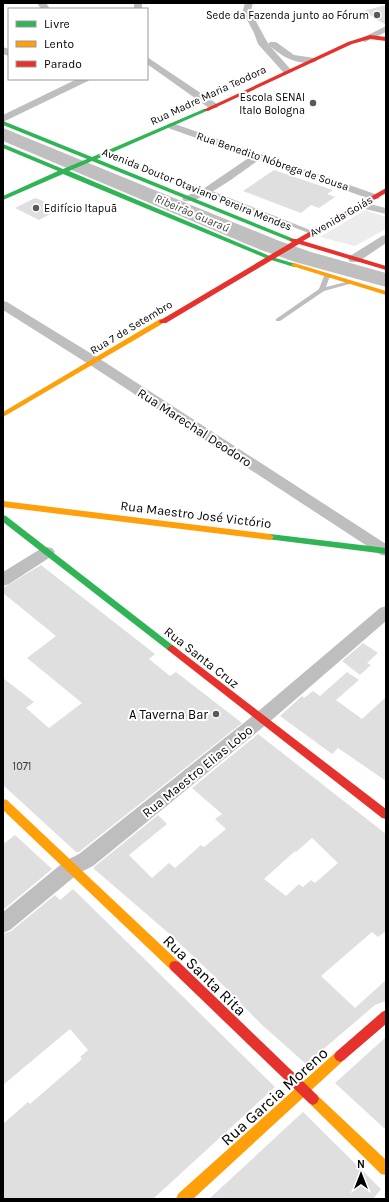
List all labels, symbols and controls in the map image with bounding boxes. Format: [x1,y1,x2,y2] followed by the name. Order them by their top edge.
[8,8,148,80] legend
[206,9,369,22] place label: Sede da Fazenda junto ao Fórum
[372,10,382,20] marker: Sede da Fazenda junto ao Fórum
[44,17,70,31] text: Livre
[44,37,74,51] text: Lento
[44,57,82,71] text: Parado
[148,63,268,128] street label: Rua Madre Maria Teodora
[239,91,305,117] place label: Escola SENAI Italo Bologna
[308,98,318,108] marker: Escola SENAI Italo Bologna
[195,129,351,194] street label: Rua Benedito Nóbrega de Sousa
[100,145,294,234] street label: Avenida Doutor Otaviano Pereira Mendes
[153,191,231,235] water label: Ribeirão Guaraú
[307,193,375,240] street label: Avenida Goiás
[44,202,117,215] place label: Edifício Itapuã
[31,203,41,213] marker: Edifício Itapuã
[88,298,175,357] street label: Rua 7 de Setembro
[135,385,255,470] street label: Rua Marechal Deodoro
[120,498,272,531] street label: Rua Maestro José Victório
[161,624,242,691] street label: Rua Santa Cruz
[129,707,208,722] place label: A Taverna Bar
[211,709,221,719] marker: A Taverna Bar
[139,722,255,820] street label: Rua Maestro Elias Lobo
[13,760,31,773] house number: 1071
[159,931,250,1020] street label: Rua Santa Rita
[217,1043,332,1149] street label: Rua Garcia Moreno
[341,1154,381,1194] north arrow
[357,1158,365,1171] text: N

